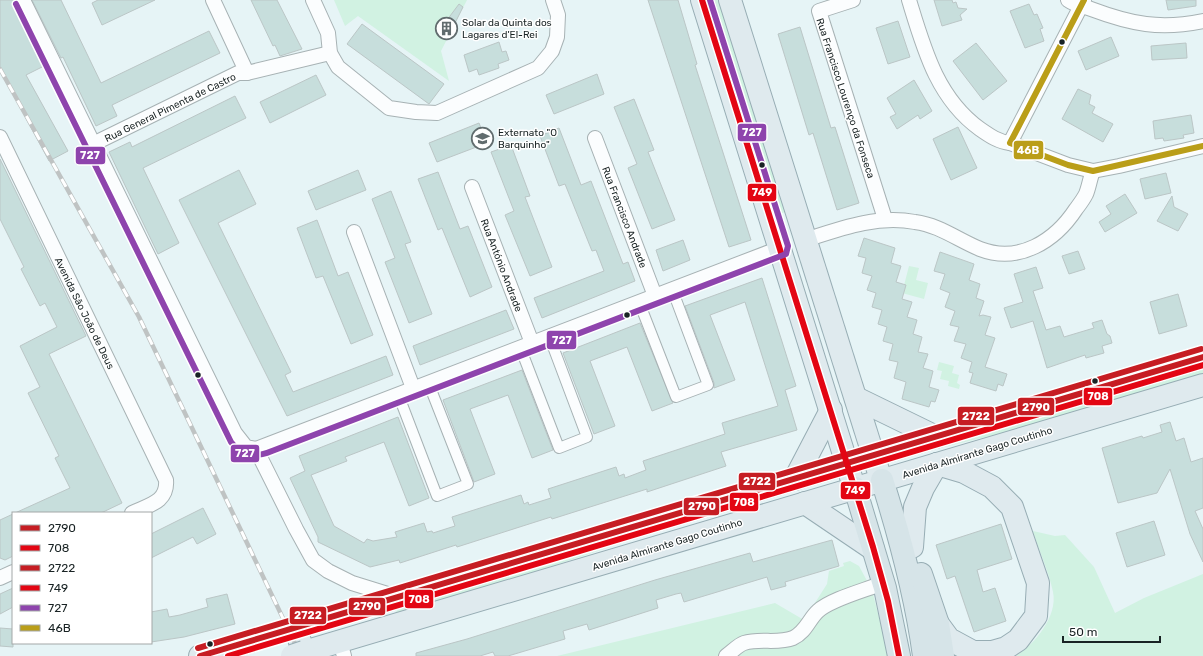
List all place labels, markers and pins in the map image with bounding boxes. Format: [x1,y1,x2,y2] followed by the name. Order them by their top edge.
[434,15,460,41] building icon: Solar da Quinta dos Lagares d'El-Rei
[462,17,552,41] place label: Solar da Quinta dos Lagares d'El-Rei
[1057,37,1067,47] unlabelled marker
[470,125,496,151] school or university icon: Externato "O Barquinho"
[498,127,557,151] place label: Externato "O Barquinho"
[757,160,767,170] unlabelled marker
[622,310,632,320] unlabelled marker
[193,370,203,380] unlabelled marker
[1090,376,1100,386] unlabelled marker
[205,639,215,649] unlabelled marker

